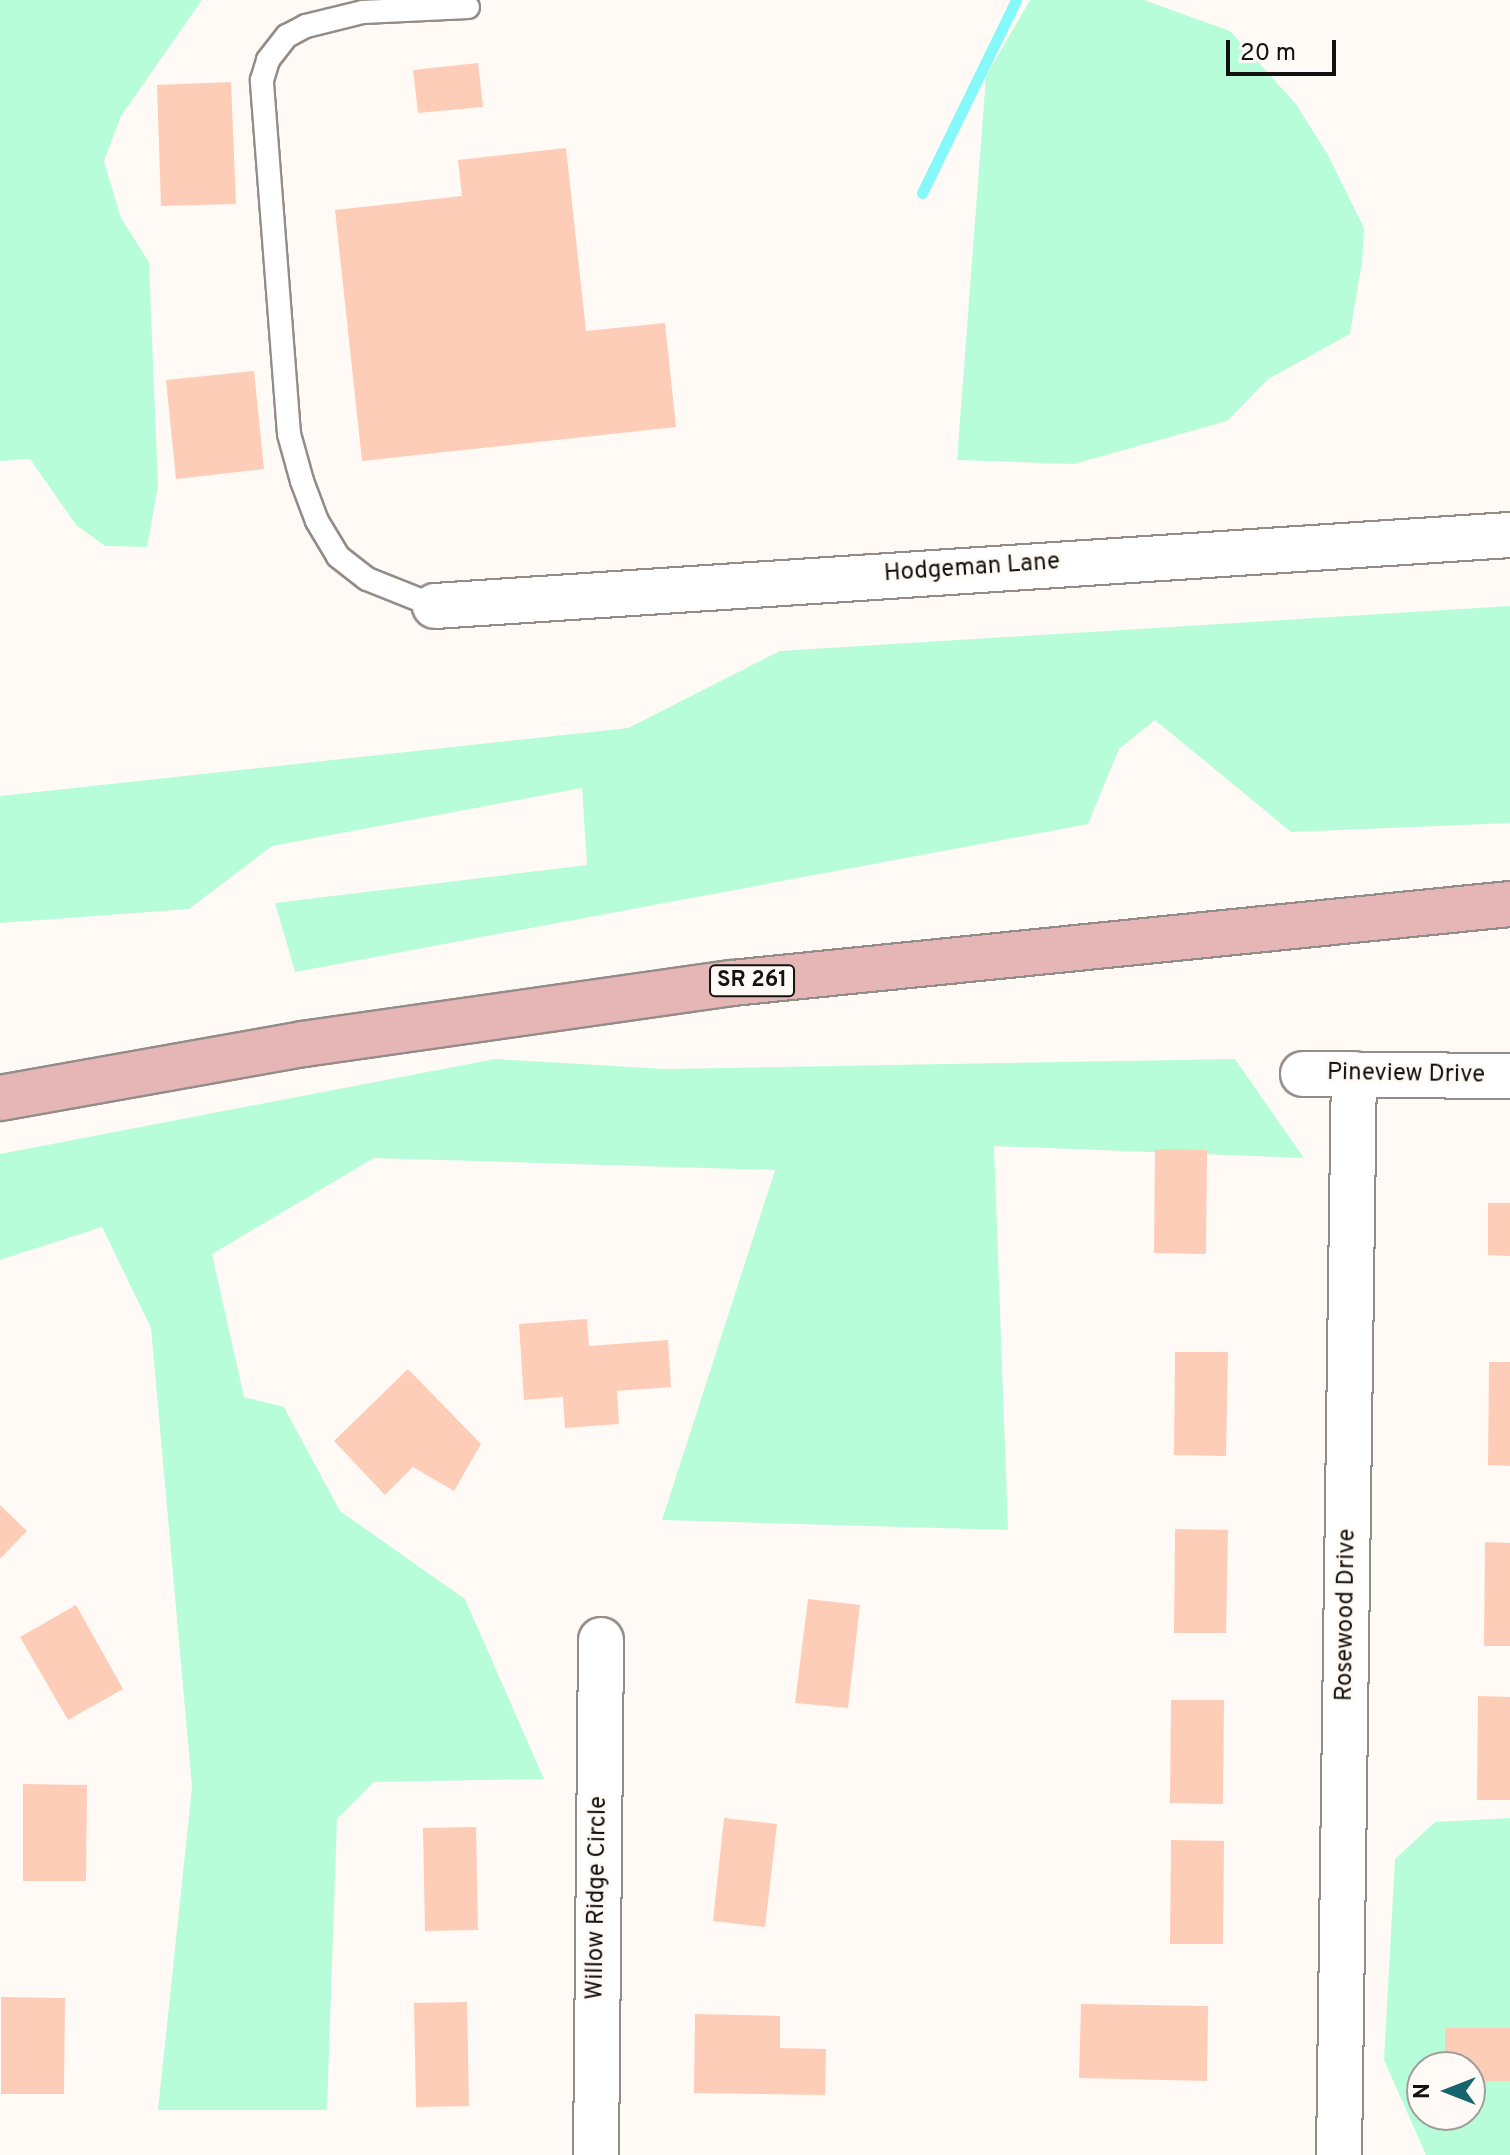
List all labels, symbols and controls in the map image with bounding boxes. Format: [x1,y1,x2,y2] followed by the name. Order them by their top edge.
[1230,24,1340,74] scale bar
[1240,39,1296,69] text: 20 m
[883,548,1061,590] street label: Hodgeman Lane
[708,963,796,999] road number: SR 261
[1327,1059,1485,1091] street label: Pineview Drive
[1331,1528,1363,1702] street label: Rosewood Drive
[582,1796,614,2000] street label: Willow Ridge Circle
[1406,2051,1486,2131] north arrow
[1410,2083,1437,2099] text: N

